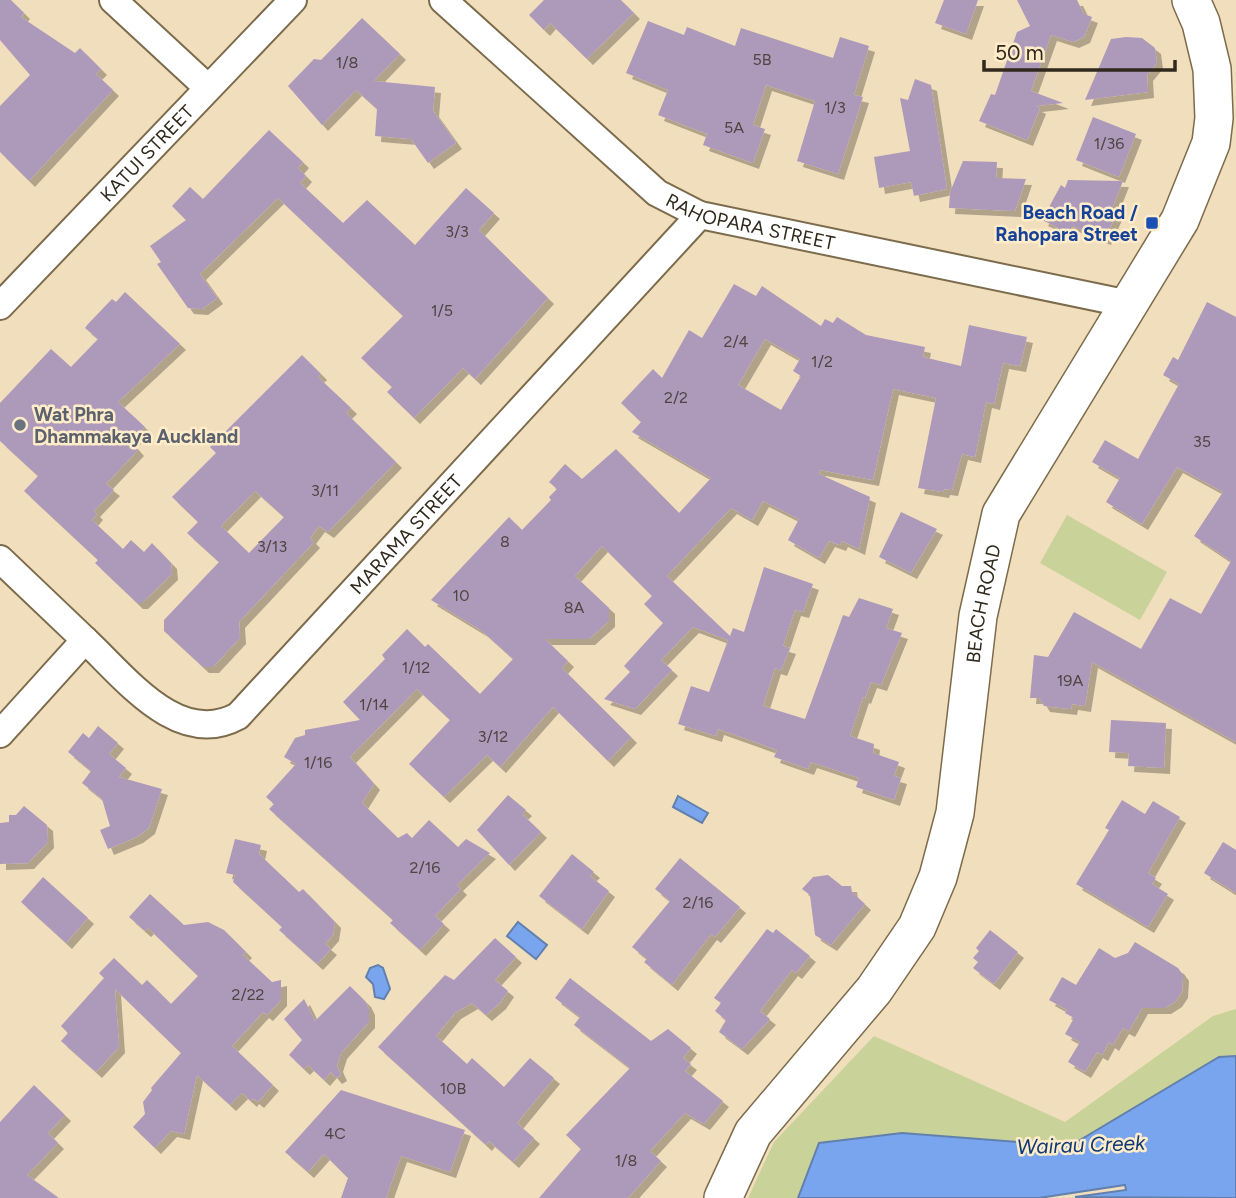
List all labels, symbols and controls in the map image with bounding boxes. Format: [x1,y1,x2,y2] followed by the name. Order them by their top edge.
[984,28,1175,72] scale bar
[995,40,1044,65] text: 50 m
[753,50,772,69] house number: 5B
[336,53,358,72] house number: 1/8
[824,98,846,117] house number: 1/3
[95,100,199,206] street label: KATUI STREET
[724,118,744,137] house number: 5A
[1094,134,1124,153] house number: 1/36
[662,189,838,255] street label: RAHOPARA STREET
[995,201,1138,246] place label: Beach Road / Rahopara Street
[1144,215,1160,231] marker: Beach Road / Rahopara Street
[445,222,469,241] house number: 3/3
[431,301,453,320] house number: 1/5
[723,332,749,351] house number: 2/4
[811,352,833,371] house number: 1/2
[664,388,688,407] house number: 2/2
[34,403,238,448] place label: Wat Phra Dhammakaya Auckland
[12,417,28,433] marker: Wat Phra Dhammakaya Auckland
[1193,432,1211,451] house number: 35
[345,469,467,599] street label: MARAMA STREET
[311,481,339,500] house number: 3/11
[500,532,510,551] house number: 8
[257,537,287,556] house number: 3/13
[962,542,1006,664] street label: BEACH ROAD
[453,586,469,605] house number: 10
[564,598,584,617] house number: 8A
[402,658,430,677] house number: 1/12
[1057,671,1083,690] house number: 19A
[359,695,389,714] house number: 1/14
[478,727,508,746] house number: 3/12
[304,753,332,772] house number: 1/16
[410,858,440,877] house number: 2/16
[683,893,713,912] house number: 2/16
[231,985,265,1004] house number: 2/22
[440,1079,467,1098] house number: 10B
[324,1124,346,1143] house number: 4C
[1016,1130,1146,1159] water label: Wairau Creek
[615,1151,637,1170] house number: 1/8

